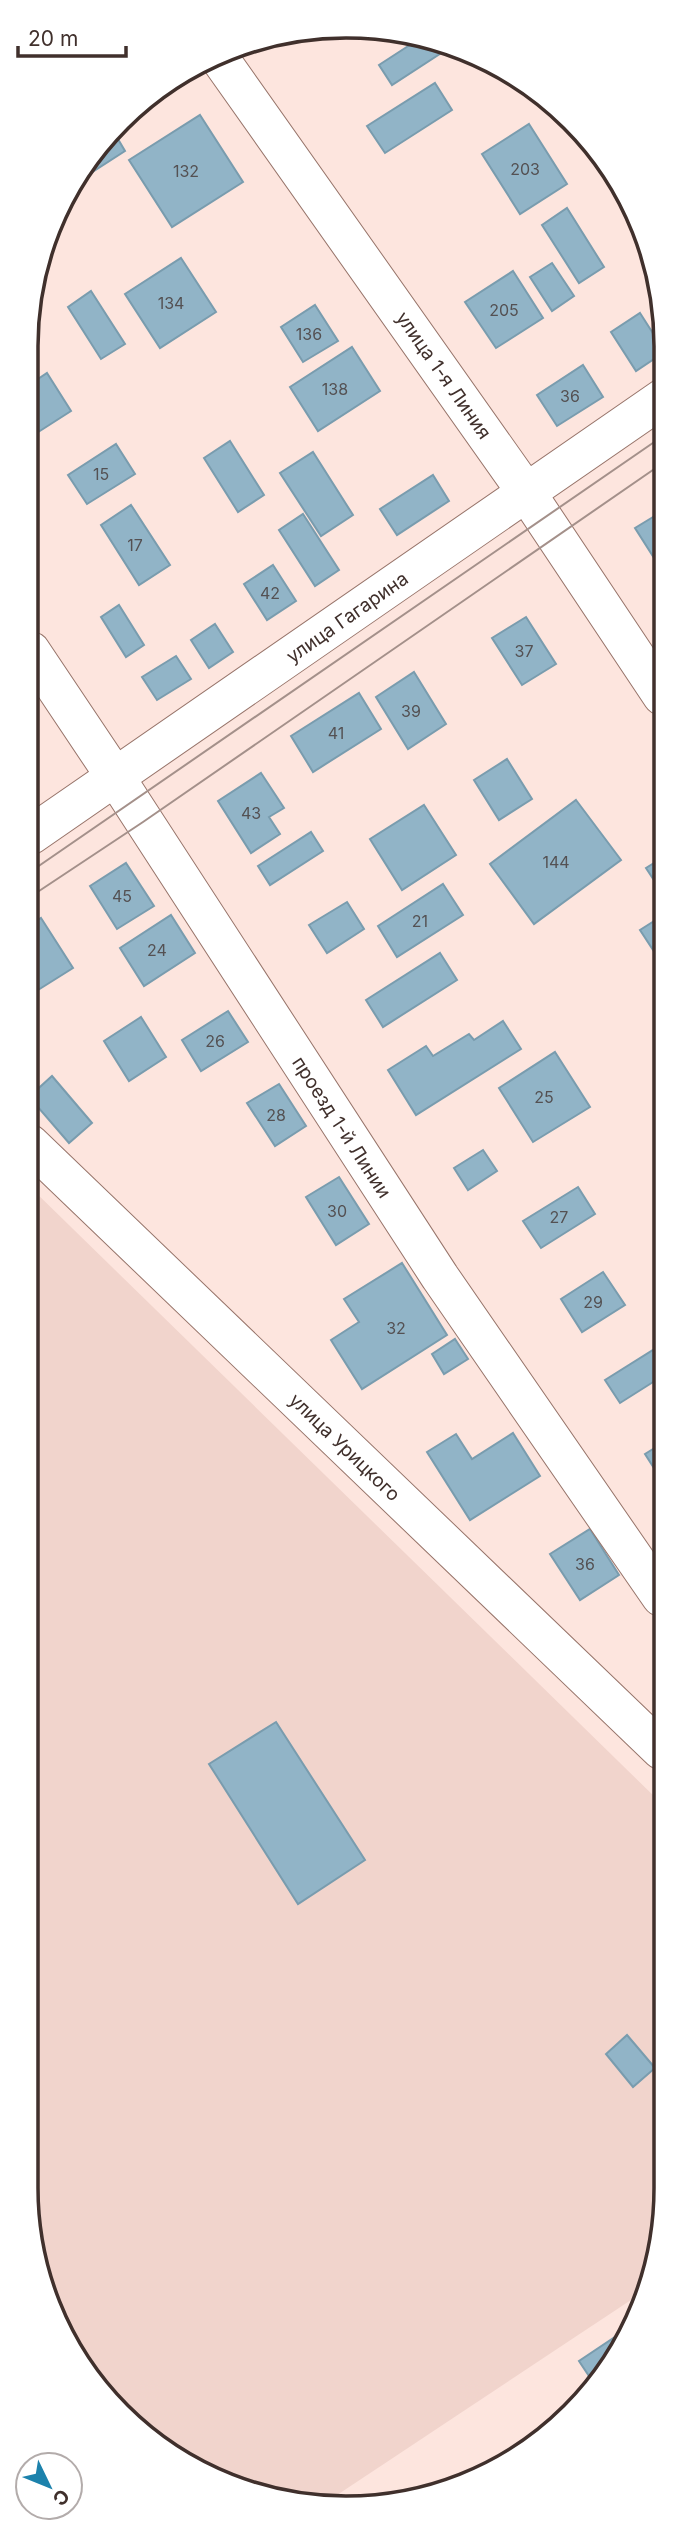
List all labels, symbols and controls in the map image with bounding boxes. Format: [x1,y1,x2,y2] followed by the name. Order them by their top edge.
[18,14,126,58] scale bar
[28,26,78,51] text: 20 m
[510,159,540,179] house number: 203
[173,161,199,181] house number: 132
[158,293,184,313] house number: 134
[489,300,519,320] house number: 205
[391,307,496,443] street label: улица 1-я Линия
[296,324,322,344] house number: 136
[322,379,348,399] house number: 138
[560,386,580,406] house number: 36
[93,464,109,484] house number: 15
[127,535,143,555] house number: 17
[282,567,413,668] street label: улица Гагарина
[260,583,280,603] house number: 42
[515,641,533,661] house number: 37
[401,701,421,721] house number: 39
[328,723,344,743] house number: 41
[241,803,261,823] house number: 43
[542,852,570,872] house number: 144
[112,886,132,906] house number: 45
[412,911,428,931] house number: 21
[147,940,167,960] house number: 24
[205,1031,225,1051] house number: 26
[287,1052,396,1202] street label: проезд 1-й Линии
[534,1087,554,1107] house number: 25
[266,1105,286,1125] house number: 28
[327,1201,347,1221] house number: 30
[550,1207,568,1227] house number: 27
[583,1292,603,1312] house number: 29
[386,1318,406,1338] house number: 32
[284,1389,405,1506] street label: улица Урицкого
[575,1554,595,1574] house number: 36
[14,2451,84,2521] north arrow
[48,2484,74,2510] text: С

